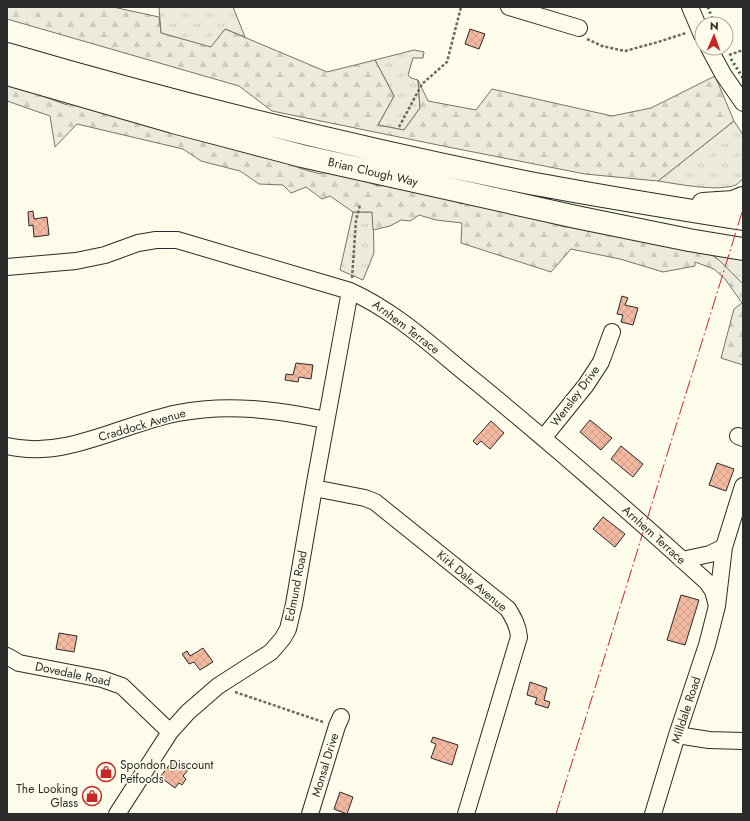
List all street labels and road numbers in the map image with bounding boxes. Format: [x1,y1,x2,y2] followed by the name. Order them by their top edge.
[326,153,420,191] street label: Brian Clough Way
[369,296,443,358] street label: Arnhem Terrace
[546,362,604,430] street label: Wensley Drive
[96,404,188,446] street label: Craddock Avenue
[618,501,690,569] street label: Arnhem Terrace
[433,546,511,616] street label: Kirk Dale Avenue
[280,549,312,623] street label: Edmund Road
[34,657,112,691] street label: Dovedale Road
[667,674,705,746] street label: Milldale Road
[307,731,343,799] street label: Monsal Drive

